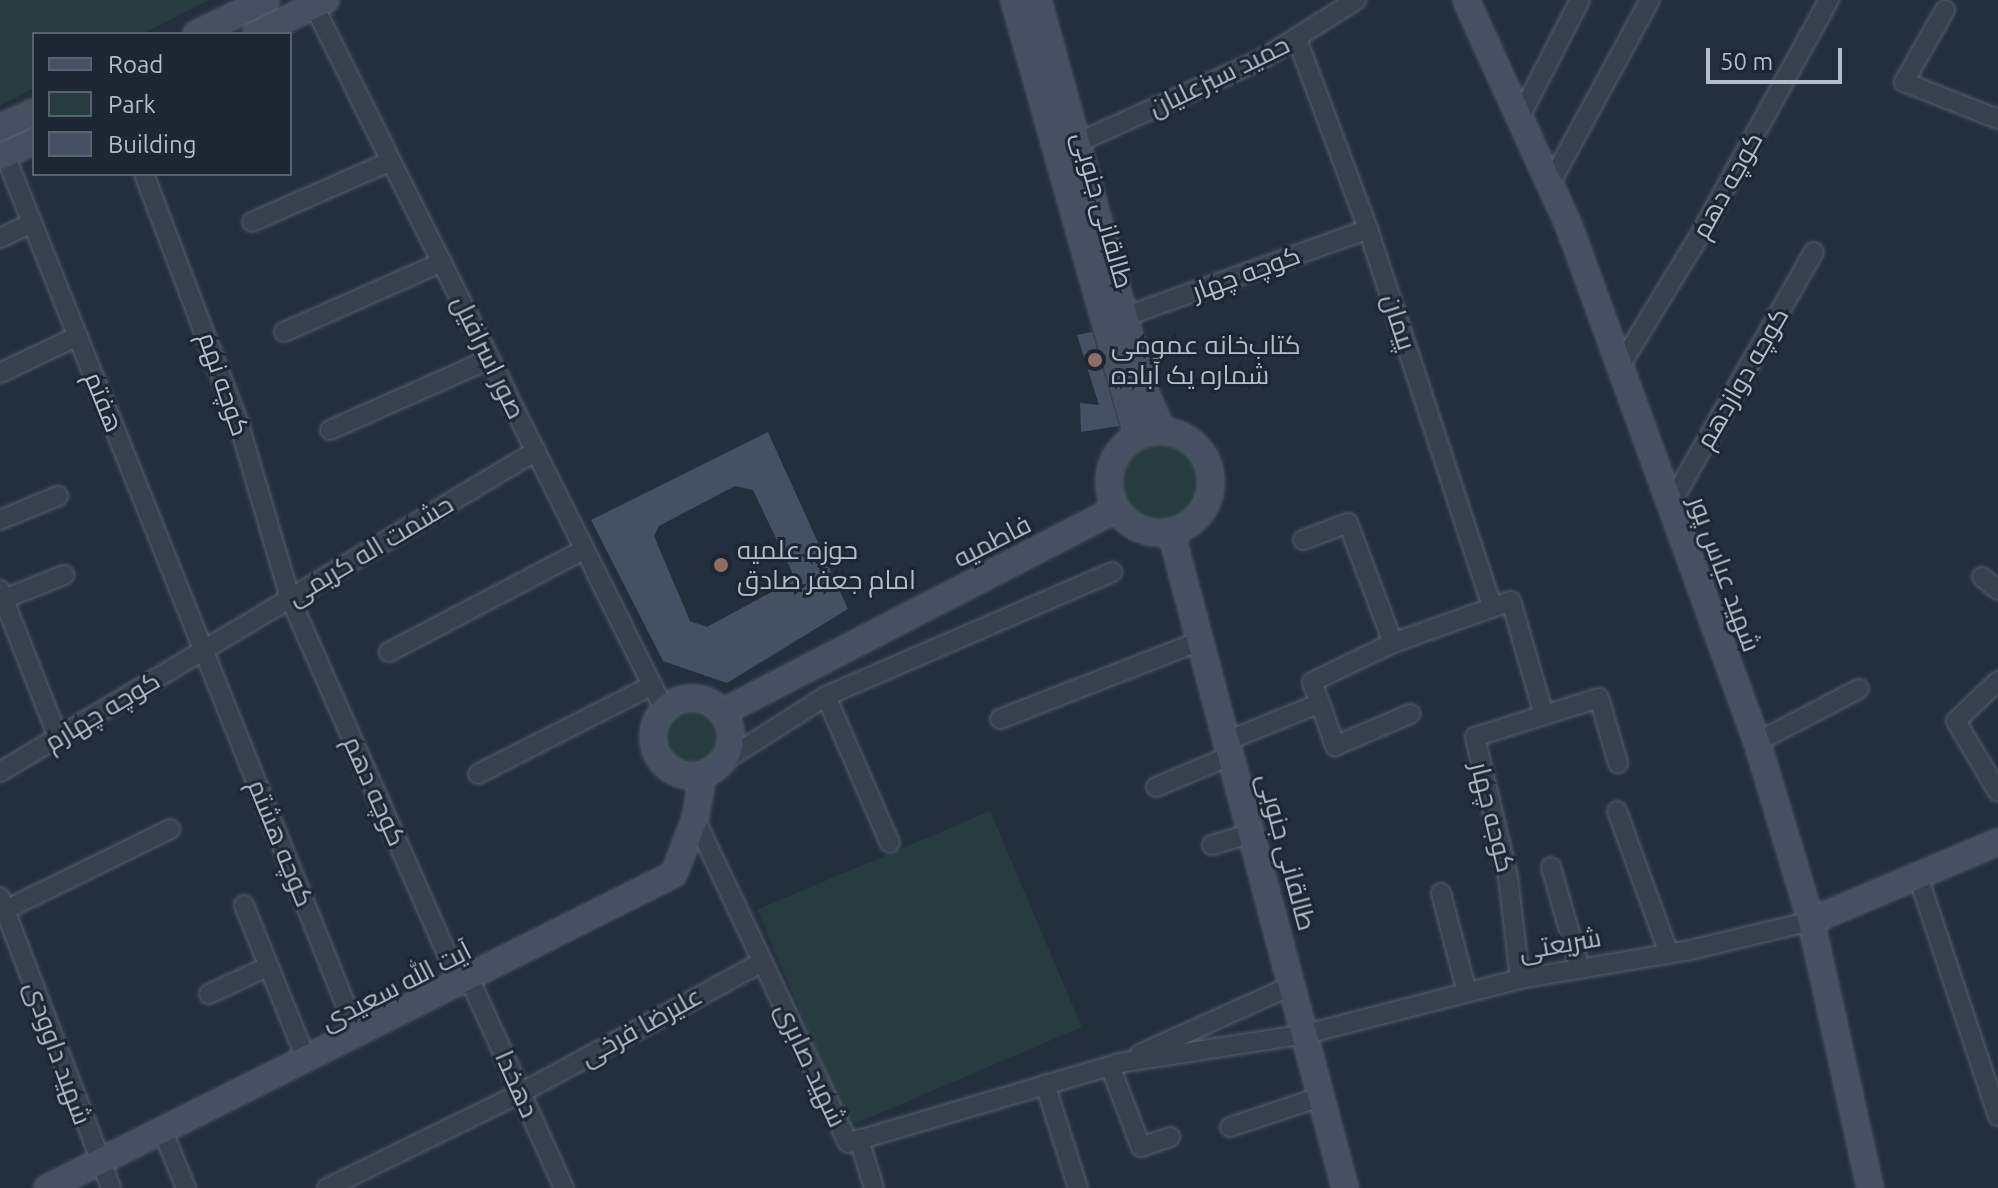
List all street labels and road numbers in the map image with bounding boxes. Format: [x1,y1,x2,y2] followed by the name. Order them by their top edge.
[1144,29,1294,123] street label: حمید سبزعلیان
[1685,126,1769,244] street label: کوچه دهم
[1066,128,1140,292] street label: طالقانی جنوبی
[1188,239,1304,307] street label: کوچه چهار
[446,290,532,424] street label: صور اسرافیل
[1375,290,1423,354] street label: پیمان
[1689,302,1795,454] street label: کوچه دوازدهم
[192,328,256,440] street label: کوچه نهم
[78,367,130,437] street label: هفتم
[281,488,459,612] street label: حشمت اله کریمی
[1682,492,1768,656] street label: شهید عباس پور
[948,508,1036,574] street label: فاطمیه
[39,664,165,758] street label: کوچه چهارم
[337,731,413,851] street label: کوچه دهم
[1464,759,1522,875] street label: کوجه چهار
[1251,770,1323,934] street label: طالقانی جنوبی
[241,775,321,911] street label: کوچه هشتم
[1516,921,1604,967] street label: شریعتی
[316,935,476,1037] street label: آیت الله سعیدی
[18,977,98,1129] street label: شهید داوودی
[575,980,707,1072] street label: علیرضا فرخی
[769,998,853,1132] street label: شهید صابری
[489,1046,545,1122] street label: دهخدا

